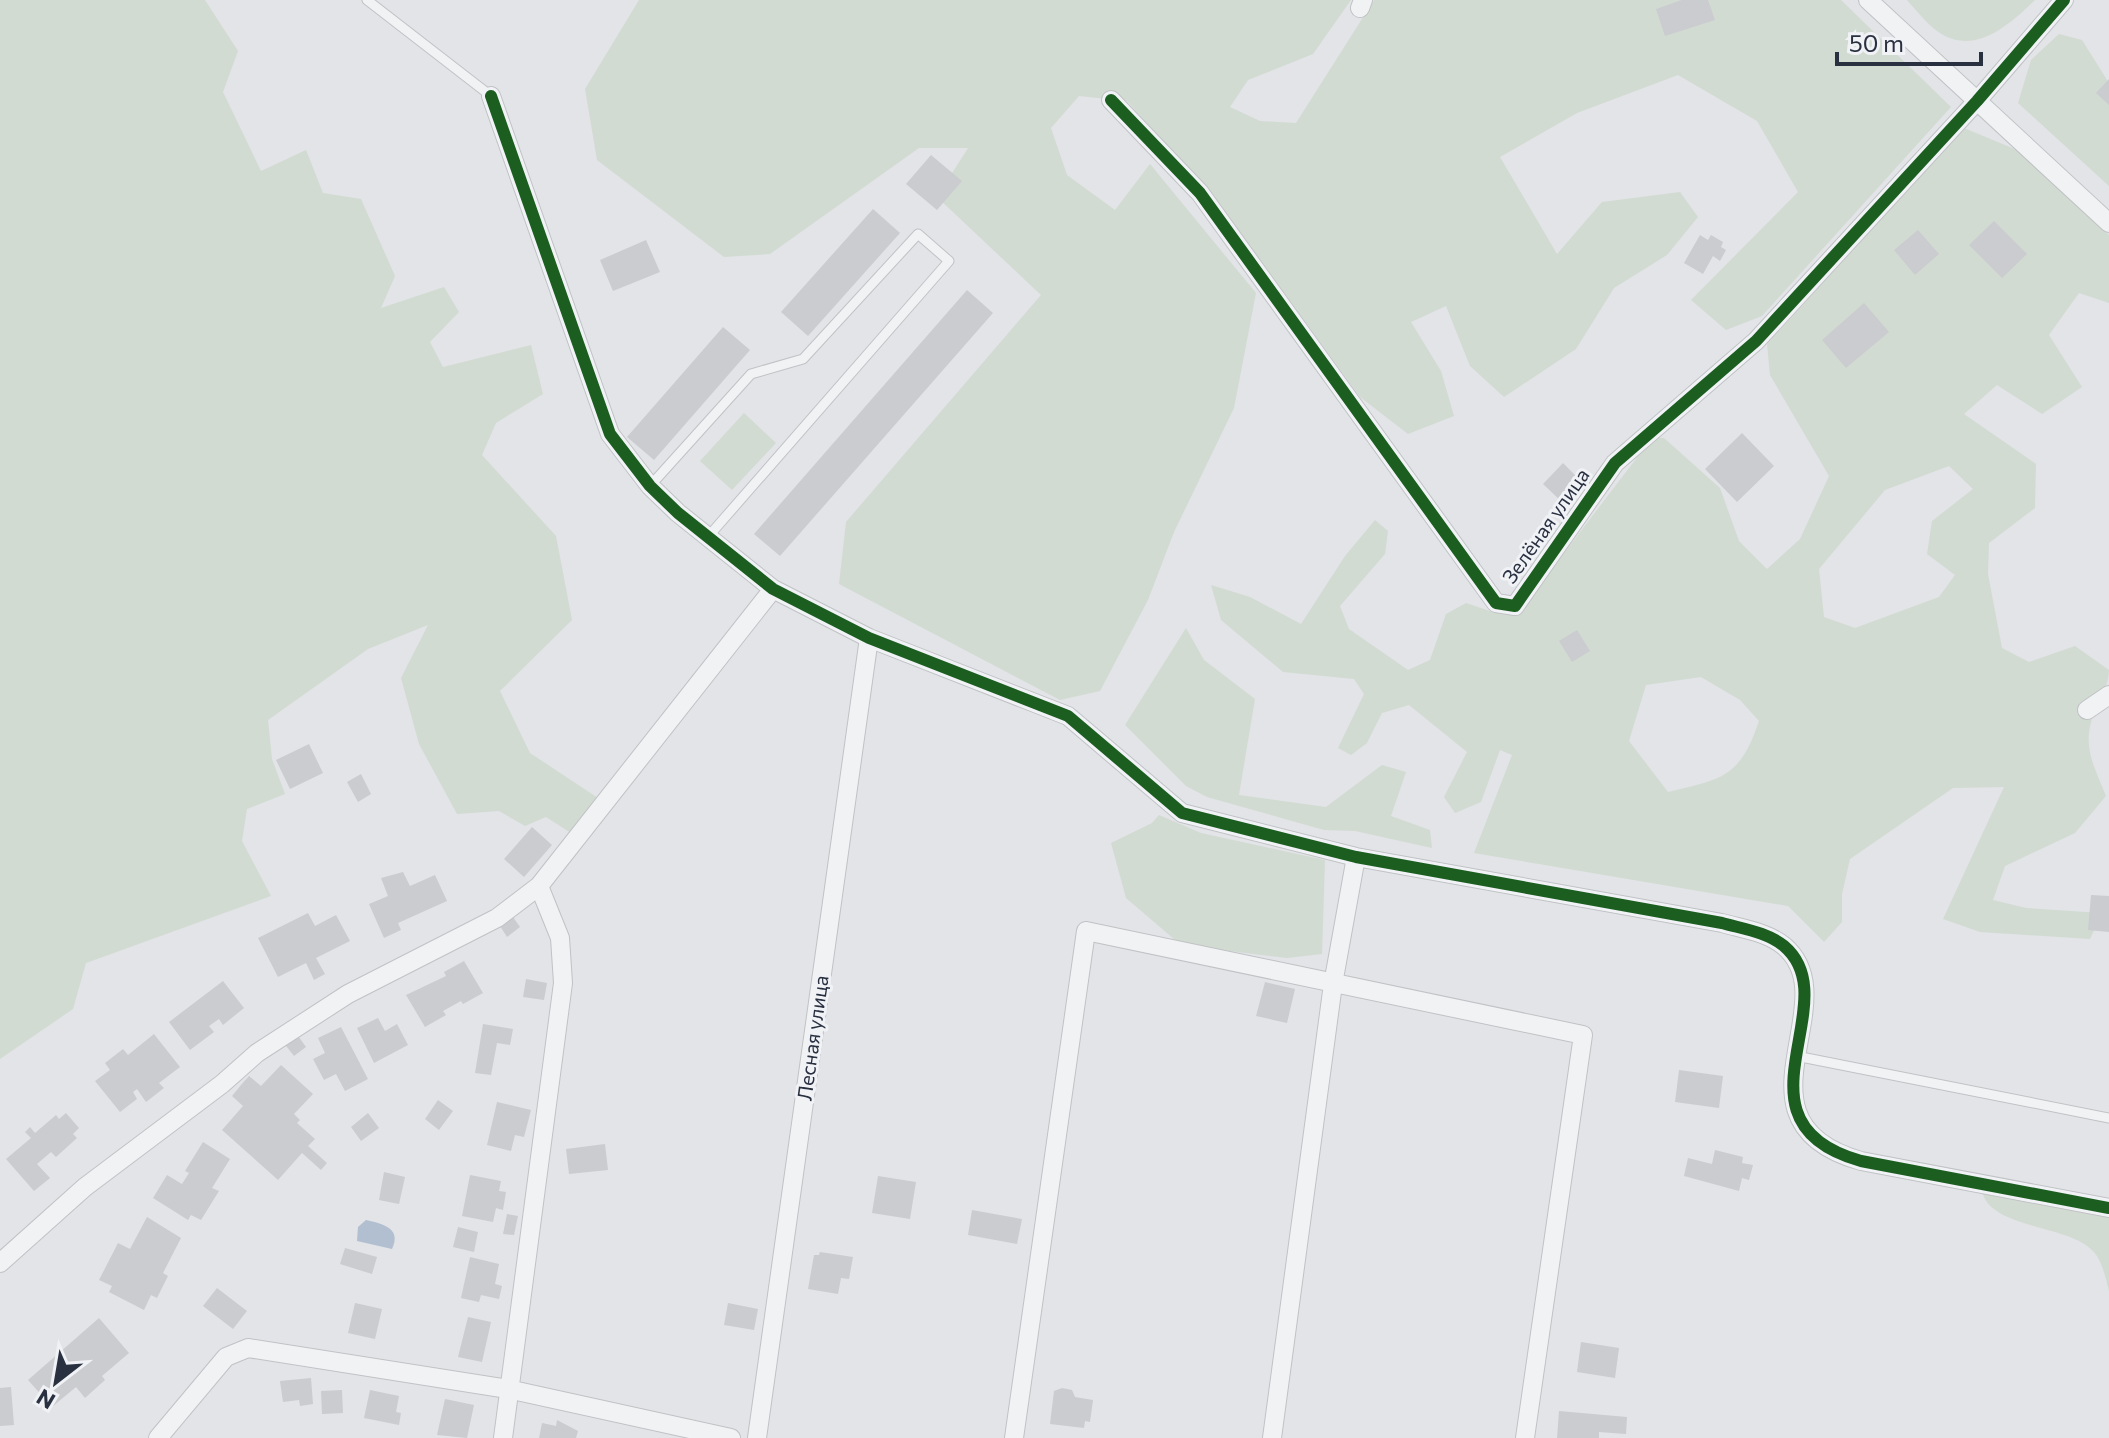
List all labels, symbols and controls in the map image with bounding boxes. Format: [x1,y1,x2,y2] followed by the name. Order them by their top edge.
[1837,16,1981,66] scale bar
[1849,28,1904,57] text: 50 m
[1497,463,1594,588] street label: Зелёная улица
[791,974,833,1102] street label: Лесная улица
[16,1342,96,1422] north arrow
[31,1384,59,1415] text: N

